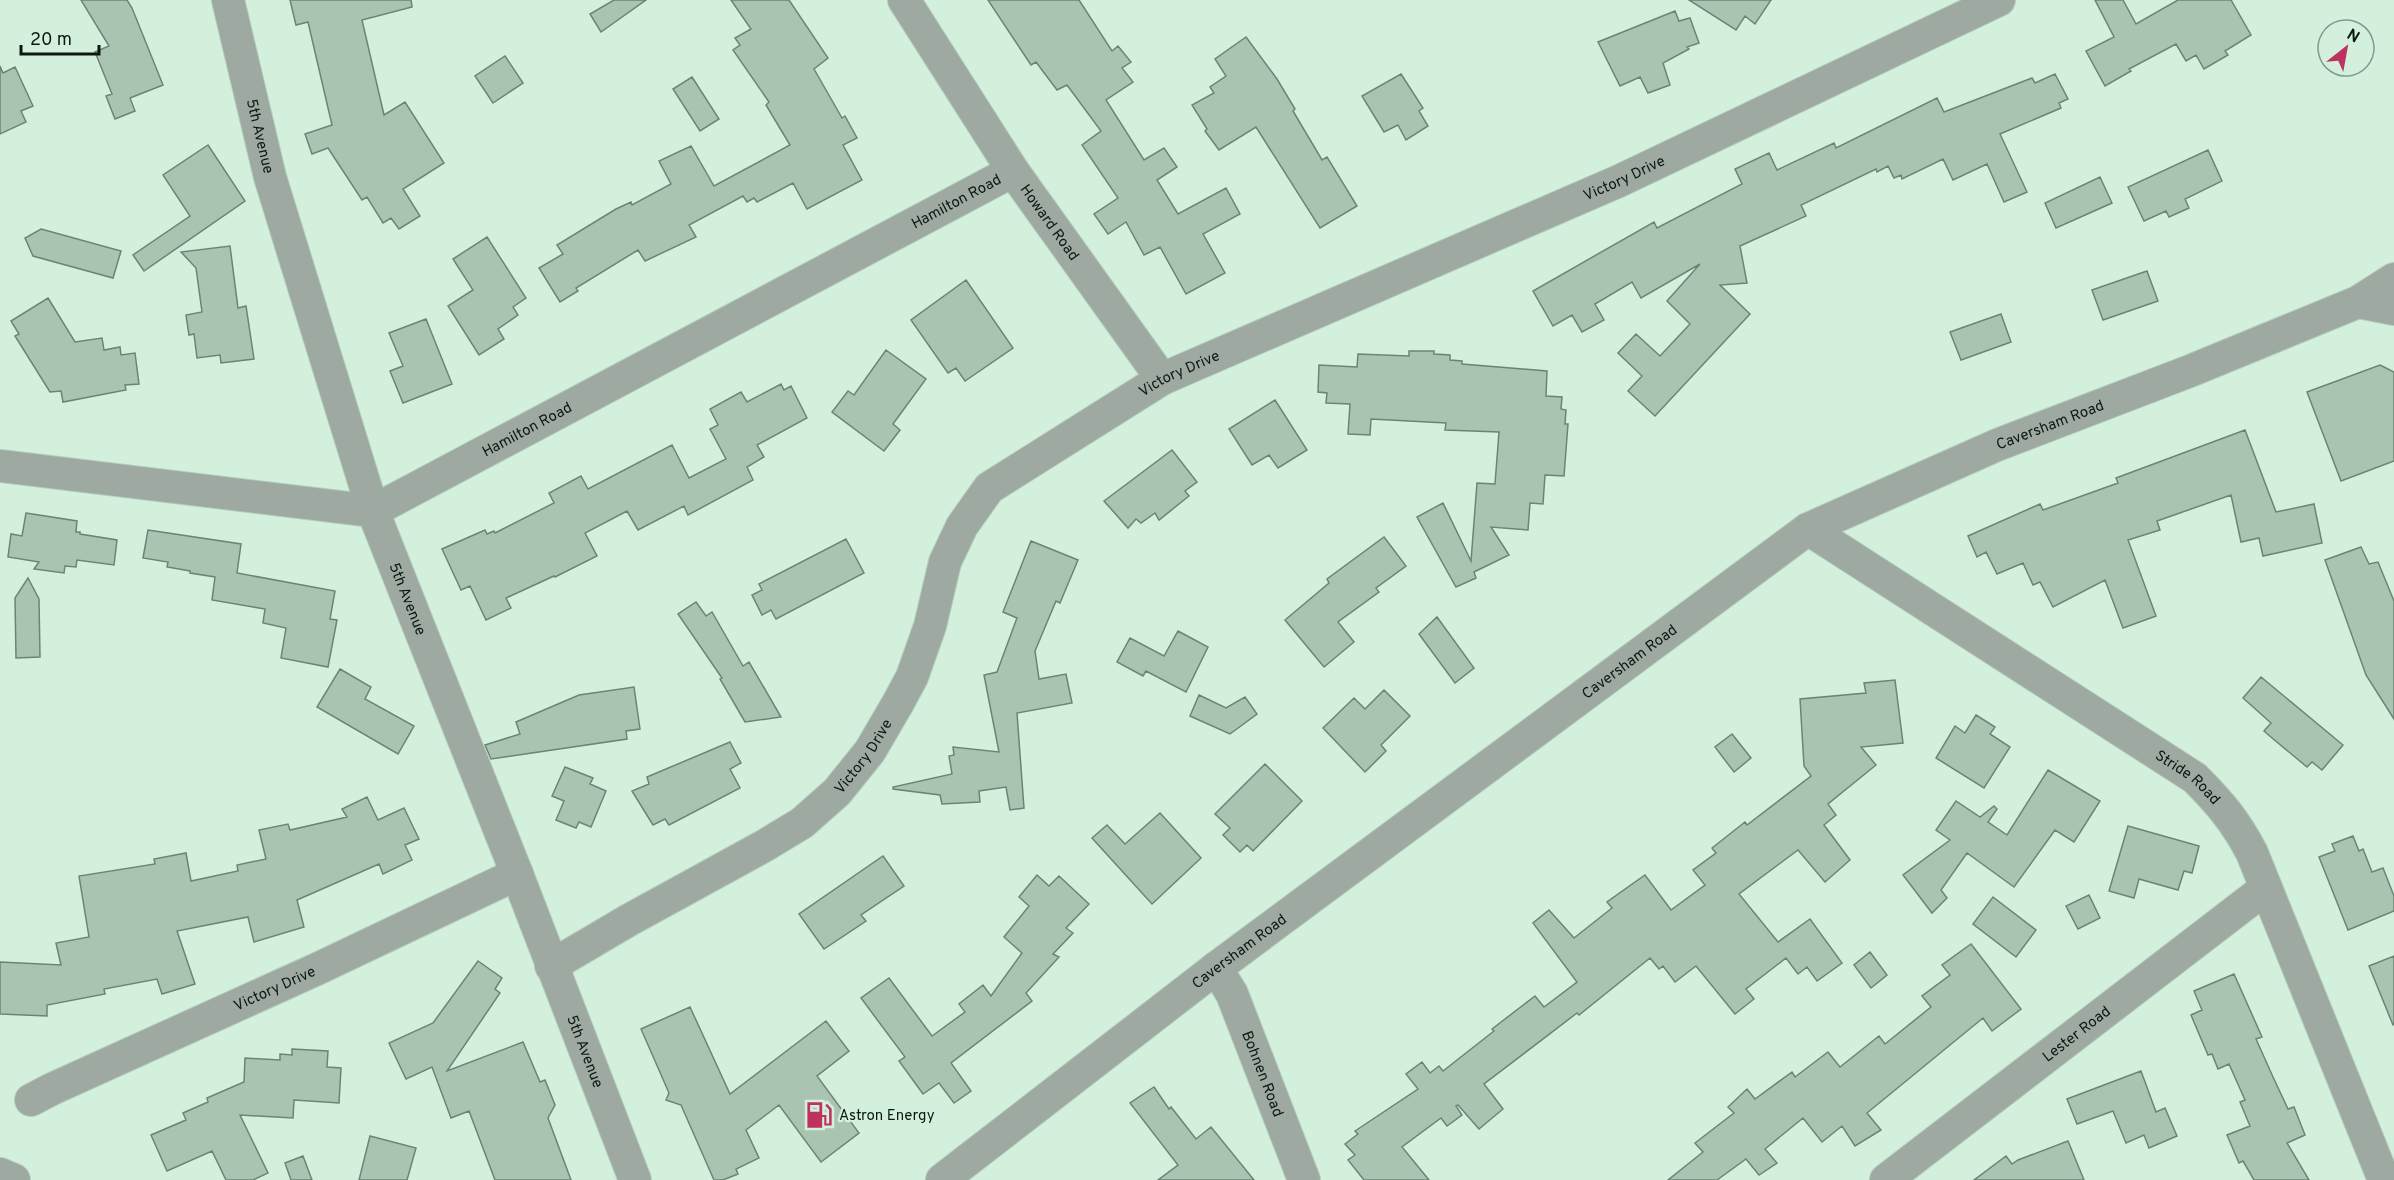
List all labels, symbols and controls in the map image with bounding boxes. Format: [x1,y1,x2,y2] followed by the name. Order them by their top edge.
[21,18,99,56] scale bar
[2316,18,2376,78] north arrow
[2343,25,2363,48] text: N
[30,29,72,52] text: 20 m
[241,97,277,176] street label: 5th Avenue
[1581,152,1669,206] street label: Victory Drive
[909,171,1005,234] street label: Hamilton Road
[1015,181,1082,265] street label: Howard Road
[1136,347,1223,402] street label: Victory Drive
[1994,397,2107,455] street label: Caversham Road
[479,399,576,462] street label: Hamilton Road
[384,560,429,638] street label: 5th Avenue
[1579,621,1682,704] street label: Caversham Road
[831,716,897,799] street label: Victory Drive
[2151,747,2224,809] street label: Stride Road
[1189,911,1291,994] street label: Caversham Road
[231,963,319,1016] street label: Victory Drive
[2039,1003,2115,1067] street label: Lester Road
[561,1013,607,1091] street label: 5th Avenue
[1236,1029,1287,1120] street label: Bohnen Road
[804,1100,834,1130] fuel station icon: Astron Energy
[839,1107,935,1126] place label: Astron Energy

